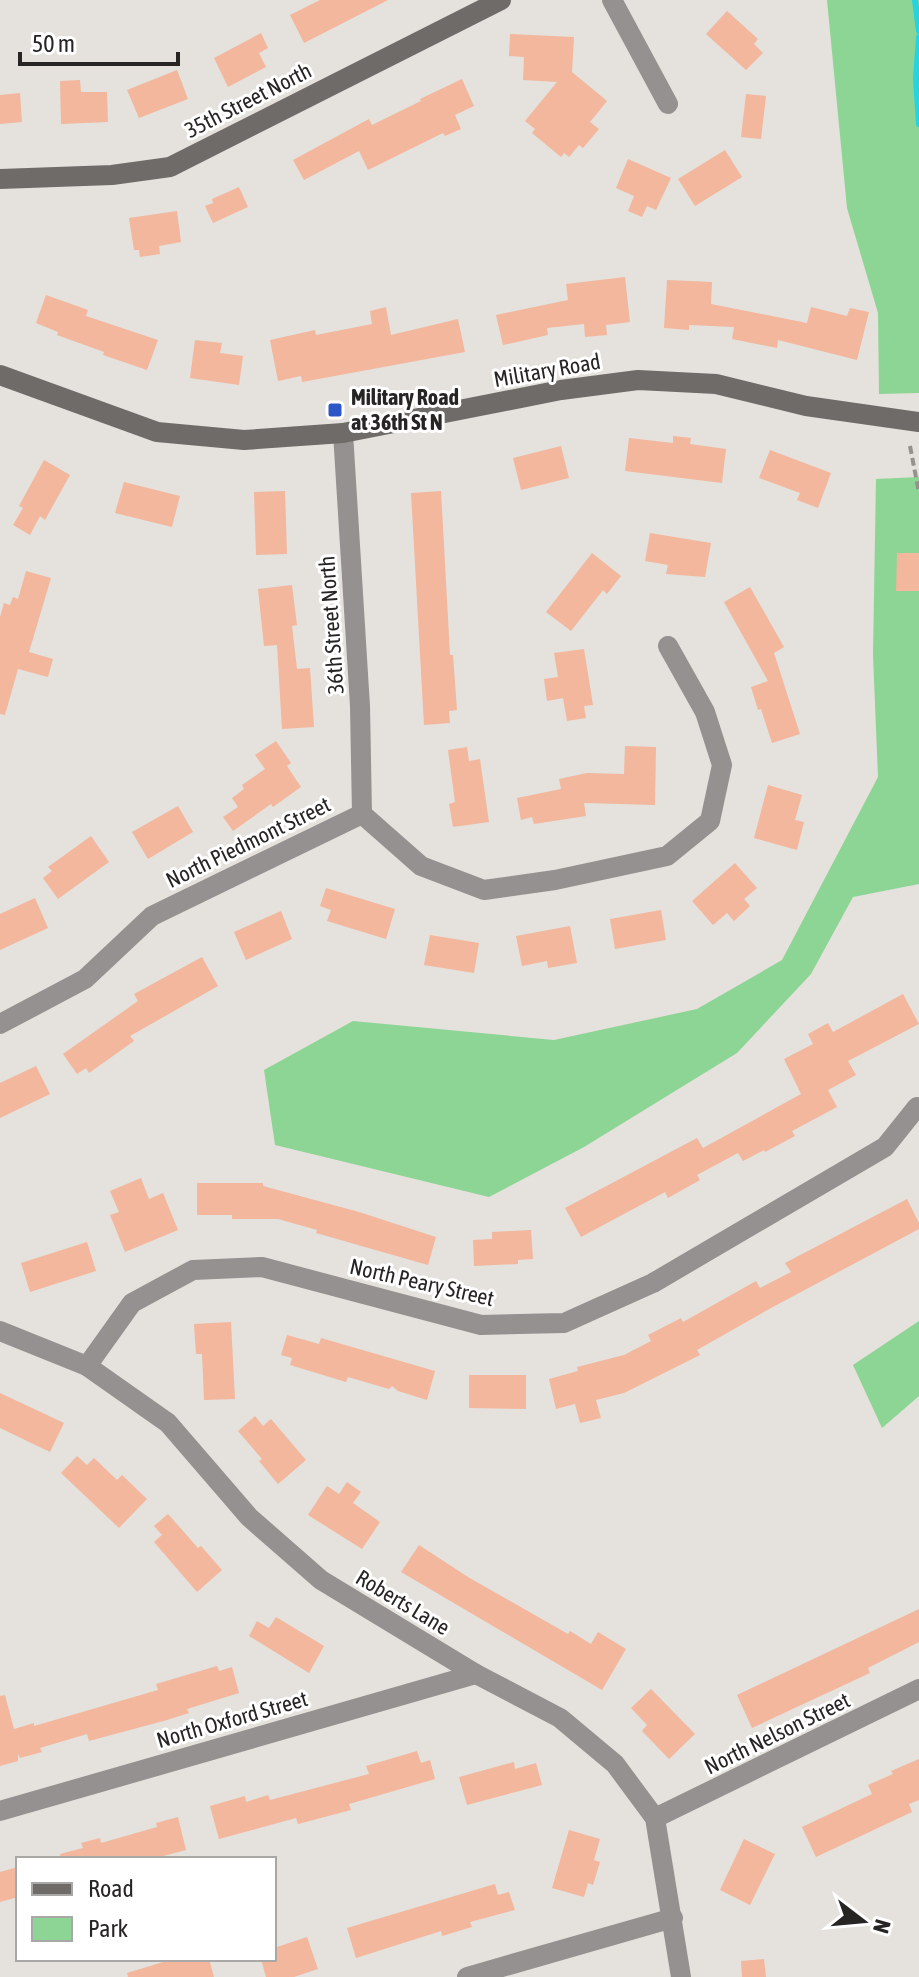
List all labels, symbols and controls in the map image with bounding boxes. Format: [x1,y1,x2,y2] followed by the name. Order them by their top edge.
[20,16,178,66] scale bar
[32,30,75,57] text: 50 m
[180,57,316,143] street label: 35th Street North
[492,348,602,392] street label: Military Road
[351,384,459,435] place label: Military Road at 36th St N
[326,401,344,419] marker: Military Road at 36th St N
[313,555,349,695] street label: 36th Street North
[162,791,334,893] street label: North Piedmont Street
[347,1253,497,1311] street label: North Peary Street
[351,1564,455,1640] street label: Roberts Lane
[153,1685,311,1753] street label: North Oxford Street
[700,1687,854,1779] street label: North Nelson Street
[16,1857,276,1961] legend
[88,1875,134,1902] text: Road
[823,1881,903,1961] north arrow
[88,1915,129,1942] text: Park
[868,1917,897,1936] text: N

